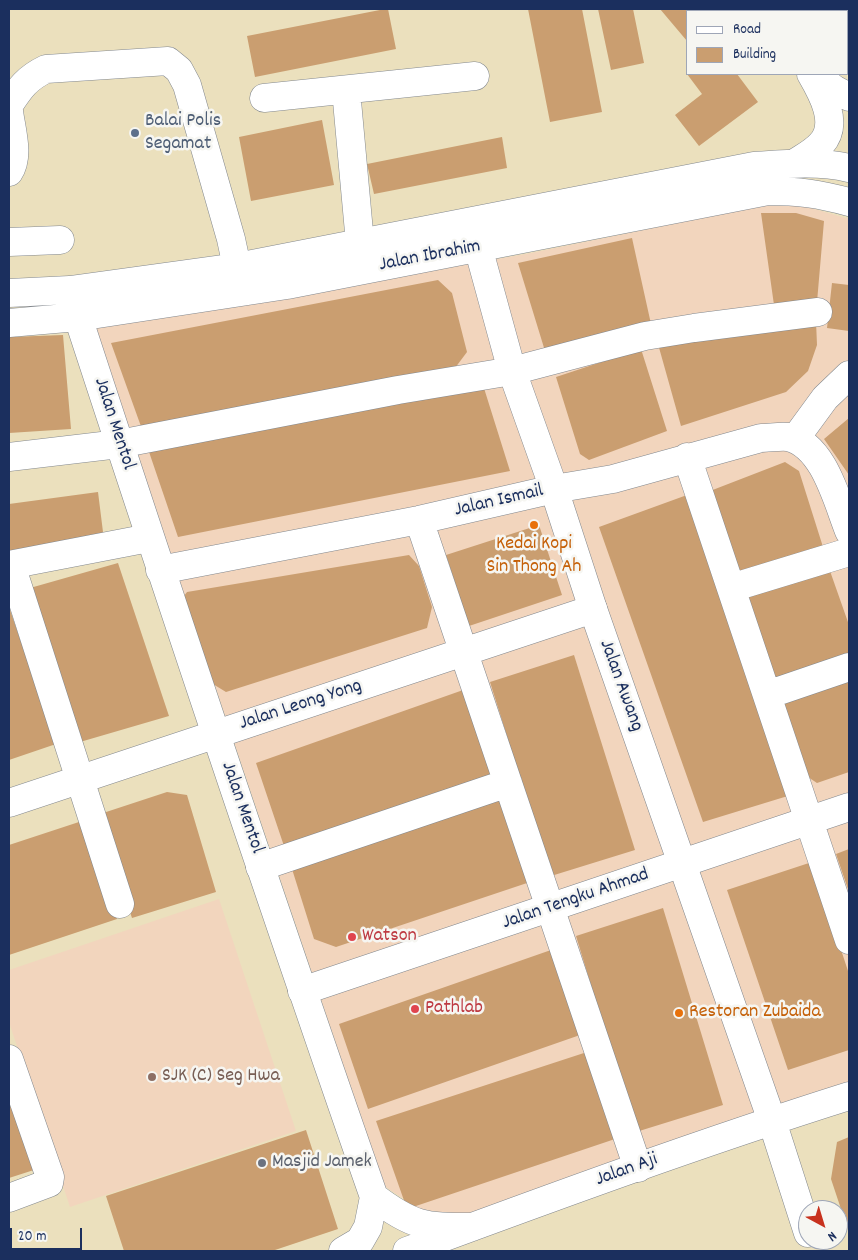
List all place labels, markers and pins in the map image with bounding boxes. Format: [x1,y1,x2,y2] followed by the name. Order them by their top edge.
[145,110,221,157] place label: Balai Polis Segamat
[129,127,141,139] marker: Balai Polis Segamat
[528,519,540,531] marker: Kedai Kopi Sin Thong Ah
[486,533,582,580] place label: Kedai Kopi Sin Thong Ah
[362,925,417,949] place label: Watson
[346,931,358,943] marker: Watson
[425,997,483,1021] place label: Pathlab
[689,1001,821,1025] place label: Restoran Zubaida
[409,1003,421,1015] marker: Pathlab
[673,1007,685,1019] marker: Restoran Zubaida
[162,1065,280,1089] place label: SJK (C) Seg Hwa
[146,1071,158,1083] marker: SJK (C) Seg Hwa
[272,1151,372,1175] place label: Masjid Jamek
[256,1157,268,1169] marker: Masjid Jamek

